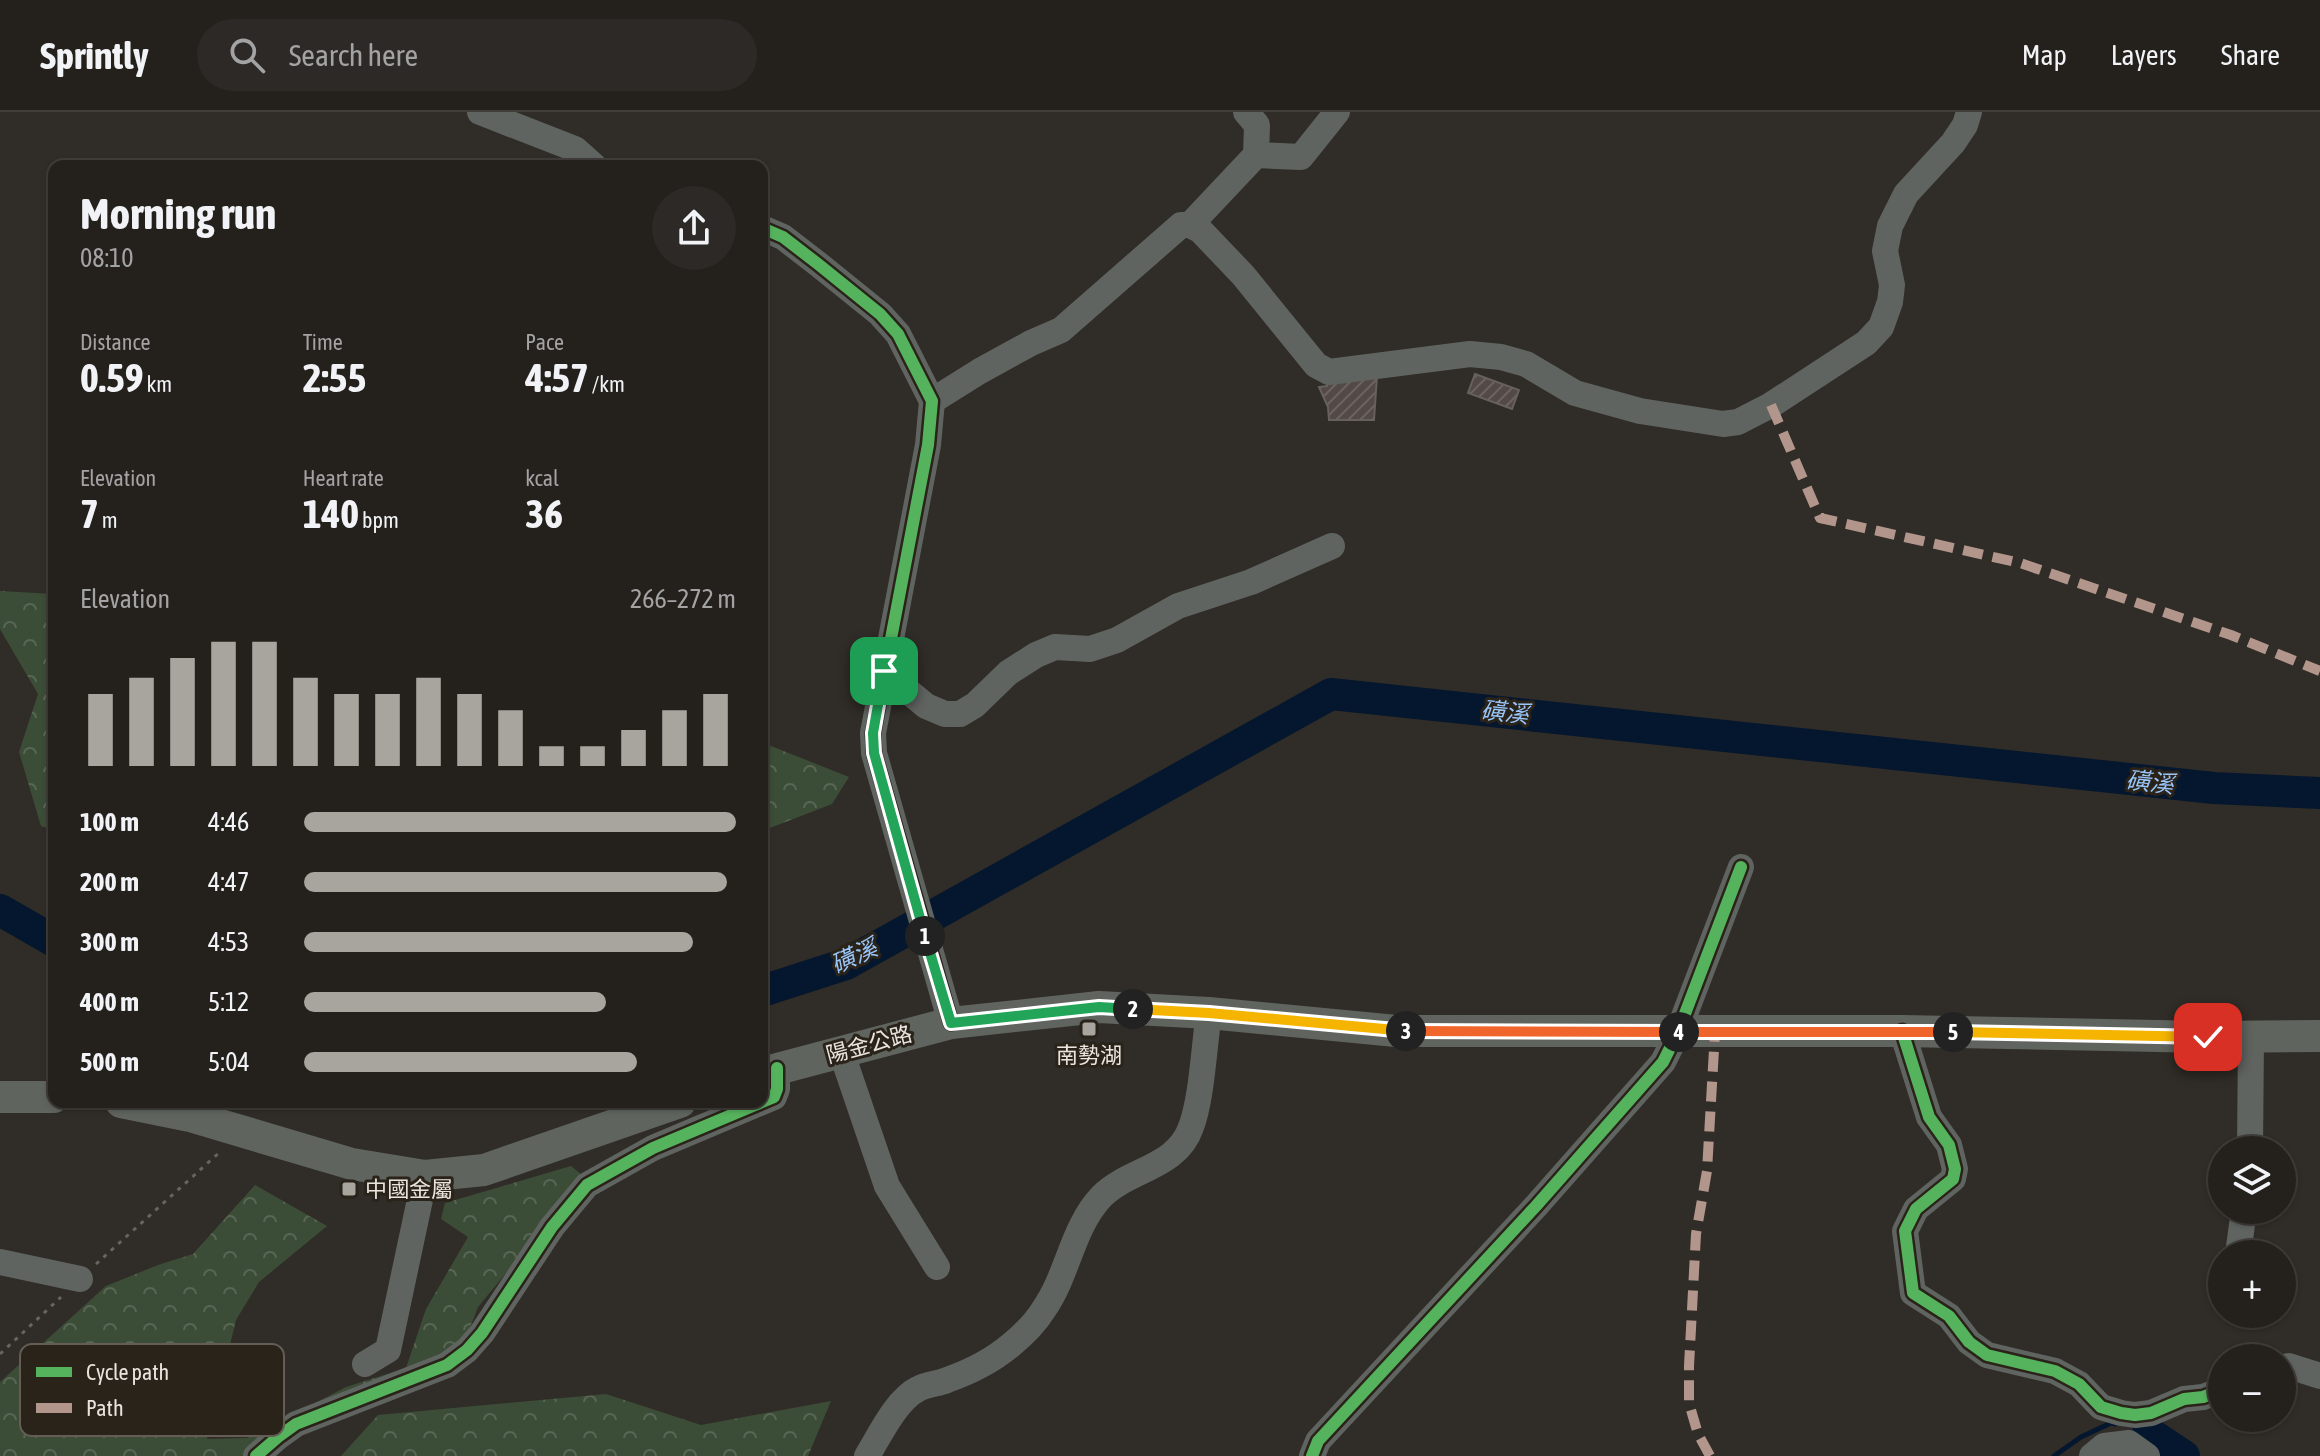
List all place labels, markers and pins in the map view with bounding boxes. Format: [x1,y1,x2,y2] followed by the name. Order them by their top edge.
[850,637,918,705] pin
[905,916,945,956] pin: 1
[1113,989,1153,1029] pin: 2
[2174,1003,2242,1071] pin
[1386,1011,1426,1051] pin: 3
[1659,1012,1699,1052] pin: 4
[1933,1012,1973,1052] pin: 5
[1080,1020,1098,1038] marker: 南勢湖
[1056,1042,1122,1068] place label: 南勢湖
[365,1176,453,1202] place label: 中國金屬
[340,1180,358,1198] marker: 中國金屬

